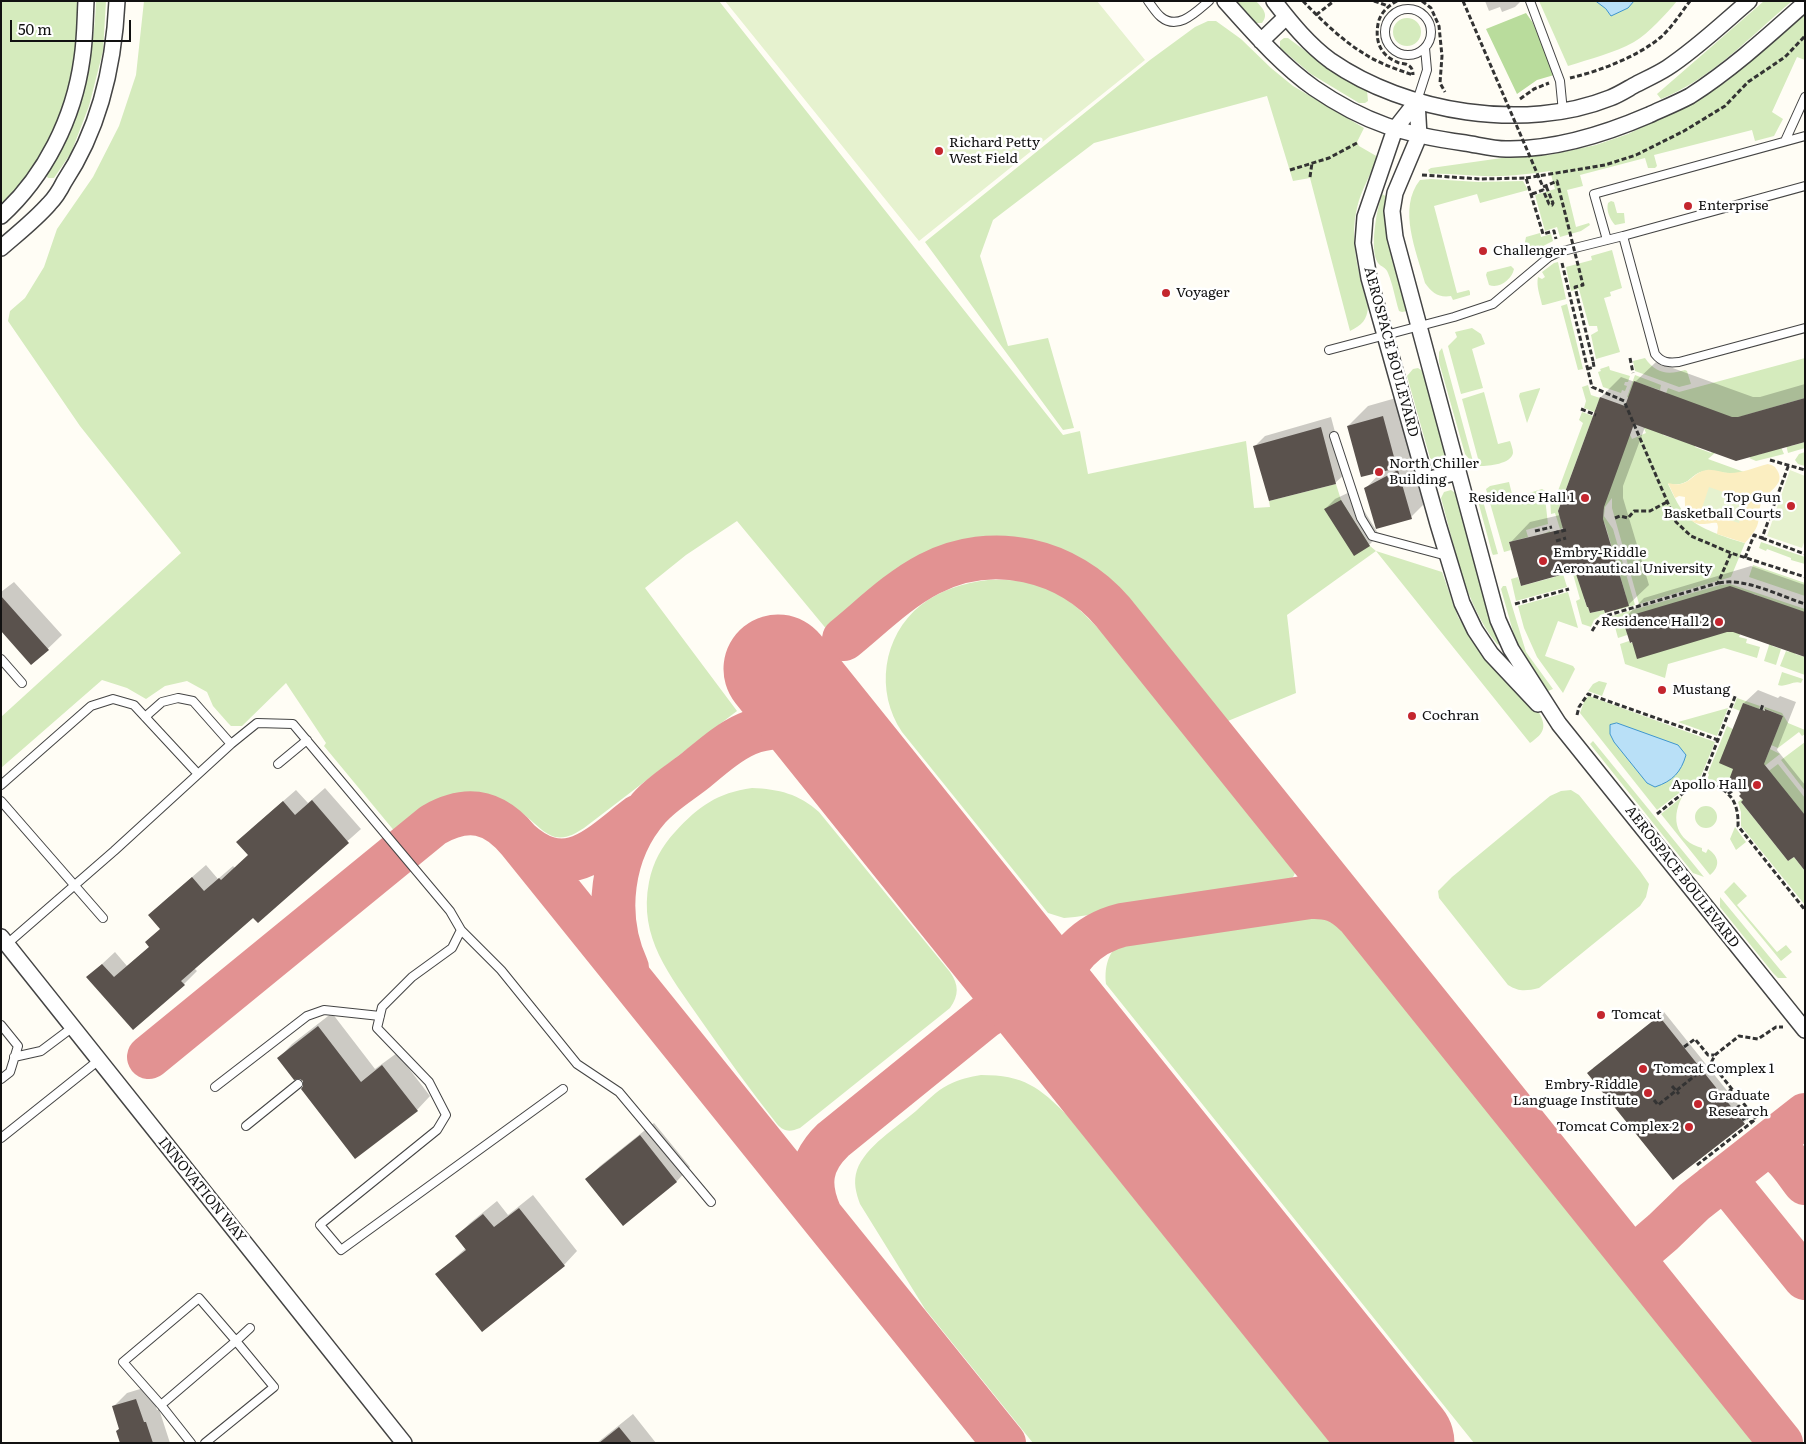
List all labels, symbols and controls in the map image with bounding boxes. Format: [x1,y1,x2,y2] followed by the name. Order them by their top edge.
[12,10,134,42] scale bar
[18,17,52,40] text: 50 m
[949,135,1040,168] place label: Richard Petty West Field
[933,145,945,157] marker: Richard Petty West Field
[1698,198,1768,214] place label: Enterprise
[1682,200,1694,212] marker: Enterprise
[1493,243,1566,259] place label: Challenger
[1477,245,1489,257] marker: Challenger
[1360,265,1422,439] street label: AEROSPACE BOULEVARD
[1176,285,1230,301] place label: Voyager
[1160,287,1172,299] marker: Voyager
[1389,456,1479,488] place label: North Chiller Building
[1373,466,1385,478] marker: North Chiller Building
[1468,490,1575,506] place label: Residence Hall 1
[1664,490,1781,522] place label: Top Gun Basketball Courts
[1579,492,1591,504] marker: Residence Hall 1
[1785,500,1797,512] marker: Top Gun Basketball Courts
[1553,545,1713,578] place label: Embry-Riddle Aeronautical University
[1537,555,1549,567] marker: Embry-Riddle Aeronautical University
[1601,614,1709,630] place label: Residence Hall 2
[1713,616,1725,628] marker: Residence Hall 2
[1672,682,1730,698] place label: Mustang
[1656,684,1668,696] marker: Mustang
[1422,708,1479,724] place label: Cochran
[1406,710,1418,722] marker: Cochran
[1671,777,1747,793] place label: Apollo Hall
[1751,779,1763,791] marker: Apollo Hall
[1621,803,1743,951] street label: AEROSPACE BOULEVARD
[1611,1007,1662,1023] place label: Tomcat
[1595,1009,1607,1021] marker: Tomcat
[1653,1061,1774,1077] place label: Tomcat Complex 1
[1637,1063,1649,1075] marker: Tomcat Complex 1
[1513,1077,1638,1110] place label: Embry-Riddle Language Institute
[1642,1087,1654,1099] marker: Embry-Riddle Language Institute
[1708,1088,1770,1120] place label: Graduate Research
[1692,1098,1704,1110] marker: Graduate Research
[1556,1119,1679,1135] place label: Tomcat Complex 2
[1683,1121,1695,1133] marker: Tomcat Complex 2
[154,1134,250,1246] street label: INNOVATION WAY

